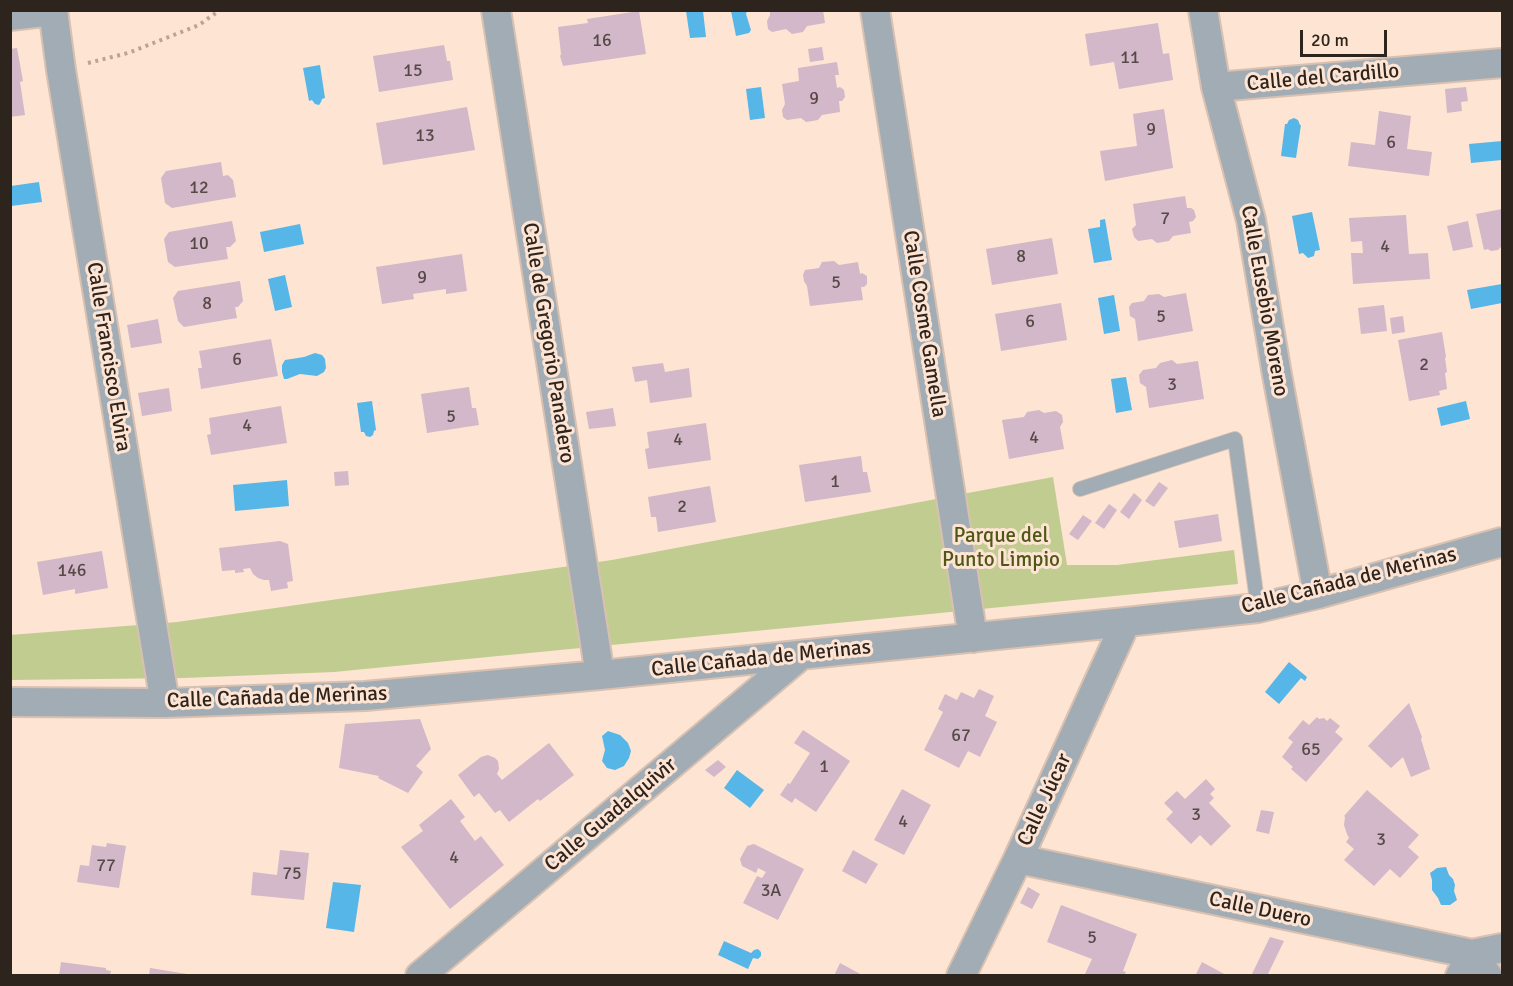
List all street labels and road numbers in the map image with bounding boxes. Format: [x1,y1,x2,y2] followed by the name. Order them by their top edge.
[1246,59,1400,97] street label: Calle del Cardillo
[1235,204,1293,398] street label: Calle Eusebio Moreno
[517,221,579,465] street label: Calle de Gregorio Panadero
[897,229,951,419] street label: Calle Cosme Gamella
[81,260,135,454] street label: Calle Francisco Elvira
[1239,542,1459,620] street label: Calle Cañada de Merinas
[650,635,872,683] street label: Calle Cañada de Merinas
[166,682,388,714] street label: Calle Cañada de Merinas
[1013,750,1077,850] street label: Calle Júcar
[540,753,682,877] street label: Calle Guadalquivir
[1207,887,1313,933] street label: Calle Duero

